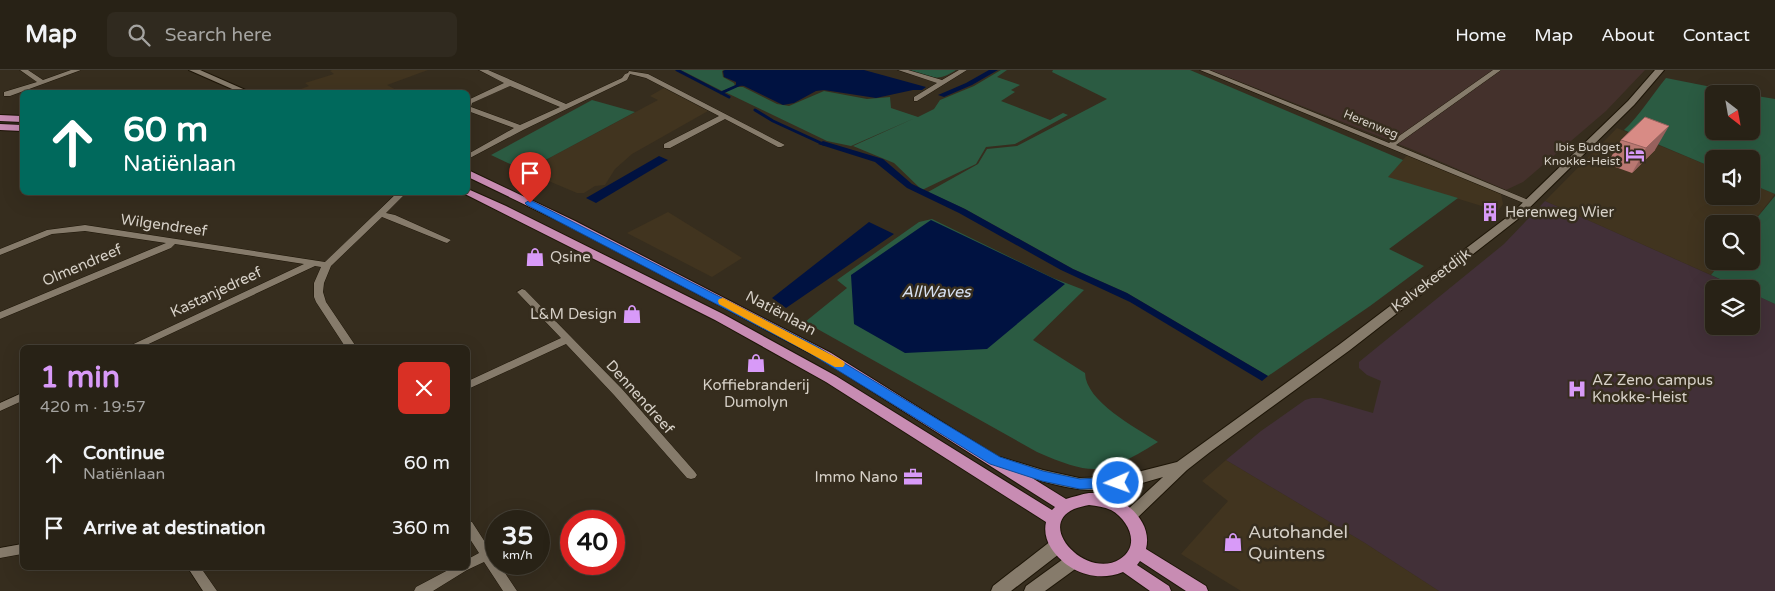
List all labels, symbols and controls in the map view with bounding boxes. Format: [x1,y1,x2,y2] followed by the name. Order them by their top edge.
[107,12,457,57] search box
[25,20,77,49] text: Map
[125,21,153,49] icon: search
[165,24,272,46] text: Search here
[1455,24,1506,46] text: Home
[1534,24,1573,46] text: Map
[1601,24,1655,46] text: About
[1683,24,1750,46] text: Contact
[1705,85,1760,140] north arrow
[1705,85,1760,335] map controls
[1342,107,1400,141] street label: Herenweg
[123,109,208,151] text: 60 m
[40,110,105,175] icon: ahead
[1544,140,1620,168] place label: Ibis Budget Knokke-Heist
[1624,143,1646,165] hotel icon: Ibis Budget Knokke-Heist
[1705,150,1760,205] button: sound
[123,151,236,177] text: Natiënlaan
[509,152,551,203] pin
[516,159,544,187] icon: arrive
[1479,201,1501,223] building icon: Herenweg Wier
[1505,203,1614,221] place label: Herenweg Wier
[120,210,209,240] street label: Wilgendreef
[1705,215,1760,270] button: search
[39,240,125,290] street label: Olmendreef
[1388,244,1474,316] street label: Kalvekeetdijk
[524,246,546,268] shop icon: Qsine
[550,248,591,266] place label: Qsine
[167,263,265,321] street label: Kastanjedreef
[1705,280,1760,335] button: layers
[901,282,972,302] water label: AllWaves
[743,287,819,339] street label: Natiënlaan
[621,303,643,325] shop icon: L&M Design
[530,305,617,323] place label: L&M Design
[745,352,767,374] shop icon: Koffiebranderij Dumolyn
[602,356,678,438] street label: Dennendreef
[40,359,120,396] text: 1 min
[398,362,450,414] button: close
[1592,371,1713,406] place label: AZ Zeno campus Knokke-Heist
[702,376,810,411] place label: Koffiebranderij Dumolyn
[1566,378,1588,400] hospital icon: AZ Zeno campus Knokke-Heist
[40,397,146,417] text: 420 m · 19:57
[83,442,165,464] text: Continue
[40,449,68,477] icon: ahead
[404,452,450,474] text: 60 m
[1091,456,1143,508] position arrow
[83,464,165,484] text: Natiënlaan
[902,466,924,488] office icon: Immo Nano
[815,468,898,486] place label: Immo Nano
[560,510,625,575] speed limit sign: 40
[40,514,68,542] icon: arrive
[83,517,266,539] text: Arrive at destination
[392,517,450,539] text: 360 m
[502,521,533,551] text: 35
[1248,521,1348,564] place label: Autohandel Quintens
[1222,531,1244,553] shop icon: Autohandel Quintens
[502,548,533,562] text: km/h

